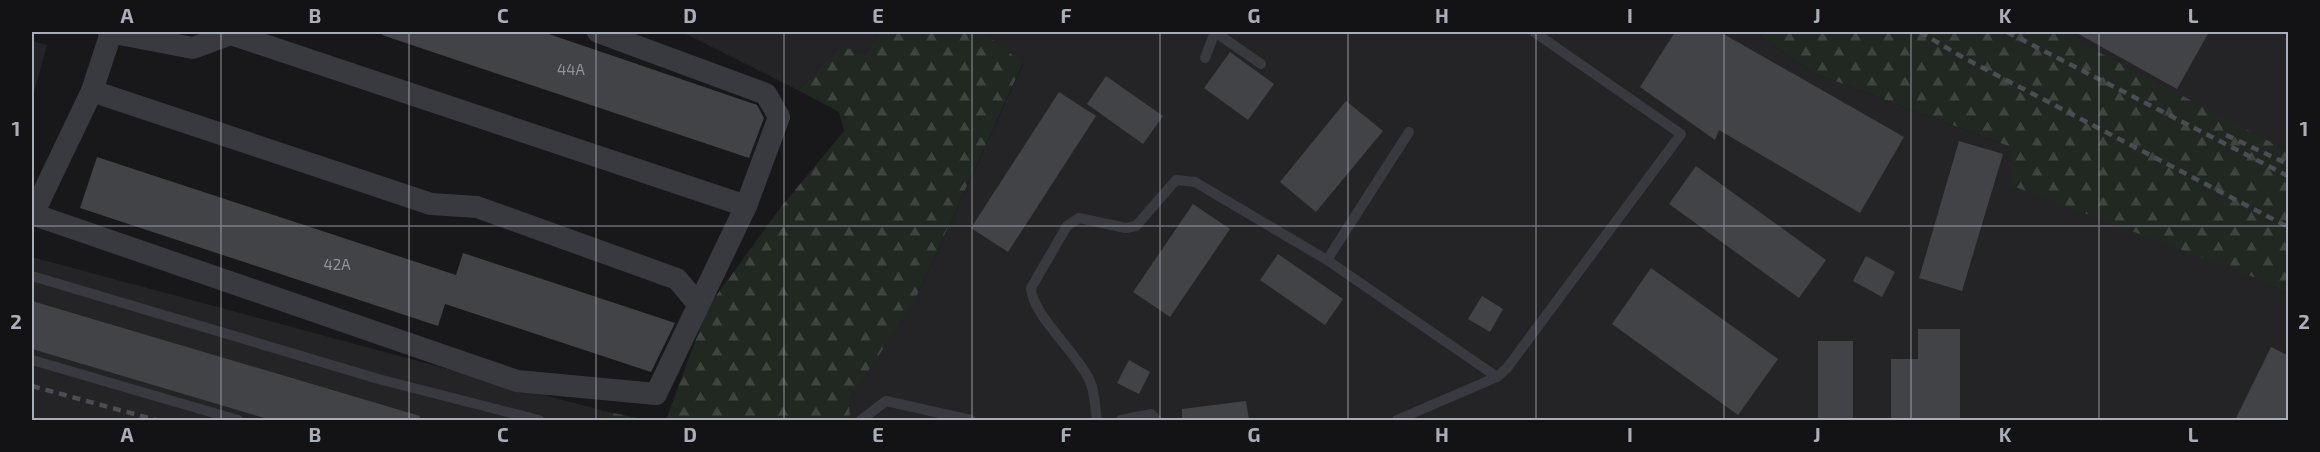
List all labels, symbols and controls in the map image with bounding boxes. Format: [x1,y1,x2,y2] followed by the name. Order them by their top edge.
[120,3,134,27] text: A
[309,3,321,27] text: B
[497,3,509,27] text: C
[683,3,697,27] text: D
[872,3,884,27] text: E
[1060,3,1072,27] text: F
[1248,3,1260,27] text: G
[1435,3,1449,27] text: H
[1627,3,1633,27] text: I
[1813,3,1821,27] text: J
[1999,3,2012,27] text: K
[2188,3,2199,27] text: L
[557,60,586,78] house number: 44А
[12,116,20,140] text: 1
[2300,116,2308,140] text: 1
[324,255,351,273] house number: 42А
[10,309,22,333] text: 2
[2298,309,2310,333] text: 2
[120,422,134,446] text: A
[309,422,321,446] text: B
[497,422,509,446] text: C
[683,422,697,446] text: D
[872,422,884,446] text: E
[1060,422,1072,446] text: F
[1248,422,1260,446] text: G
[1435,422,1449,446] text: H
[1627,422,1633,446] text: I
[1813,422,1821,446] text: J
[1999,422,2012,446] text: K
[2188,422,2199,446] text: L

